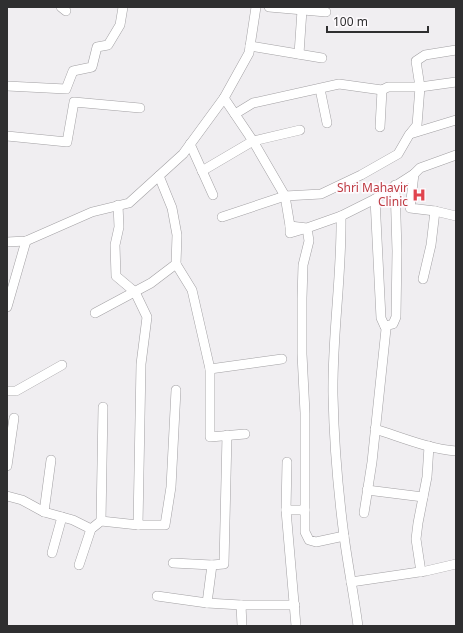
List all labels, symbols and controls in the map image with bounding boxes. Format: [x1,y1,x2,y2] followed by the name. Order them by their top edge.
[327,8,428,34] scale bar
[333,13,368,30] text: 100 m
[337,179,408,210] place label: Shri Mahavir Clinic
[411,187,427,203] hospital icon: Shri Mahavir Clinic

